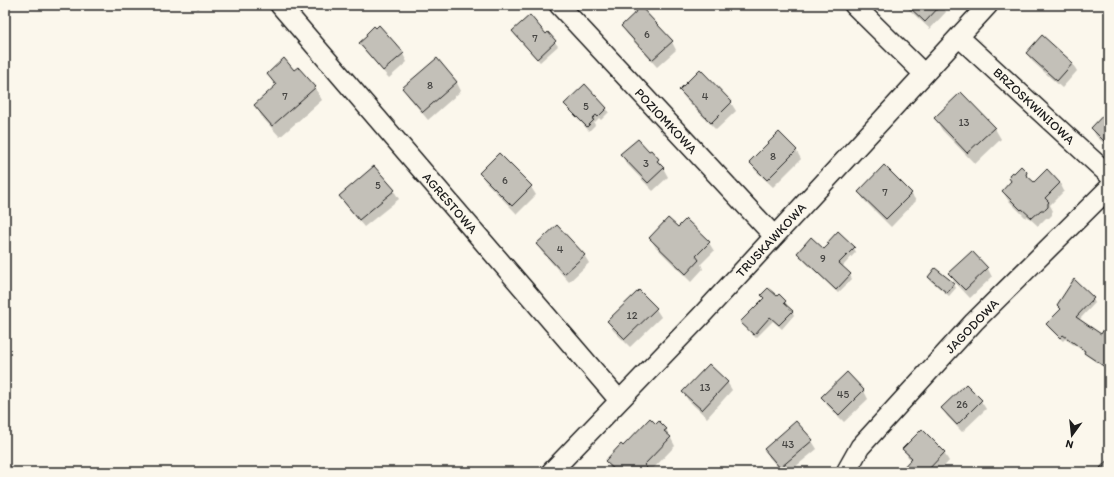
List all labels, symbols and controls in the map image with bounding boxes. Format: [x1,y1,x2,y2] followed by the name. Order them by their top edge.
[644,28,650,41] house number: 6
[532,32,538,45] house number: 7
[990,64,1078,148] street label: BRZOSKWINIOWA
[427,79,433,92] house number: 8
[632,85,701,157] street label: POZIOMKOWA
[282,90,288,103] house number: 7
[702,90,709,103] house number: 4
[583,100,589,113] house number: 5
[958,116,970,129] house number: 13
[770,150,776,163] house number: 8
[643,157,649,170] house number: 3
[419,169,481,237] street label: AGRESTOWA
[502,174,508,187] house number: 6
[375,179,381,192] house number: 5
[882,186,888,199] house number: 7
[733,199,810,280] street label: TRUSKAWKOWA
[557,243,564,256] house number: 4
[820,252,826,265] house number: 9
[942,295,1002,356] street label: JAGODOWA
[627,309,638,322] house number: 12
[699,381,711,394] house number: 13
[837,388,849,401] house number: 45
[956,398,968,411] house number: 26
[1052,415,1092,455] north arrow
[1064,437,1075,451] text: N
[782,438,794,451] house number: 43

